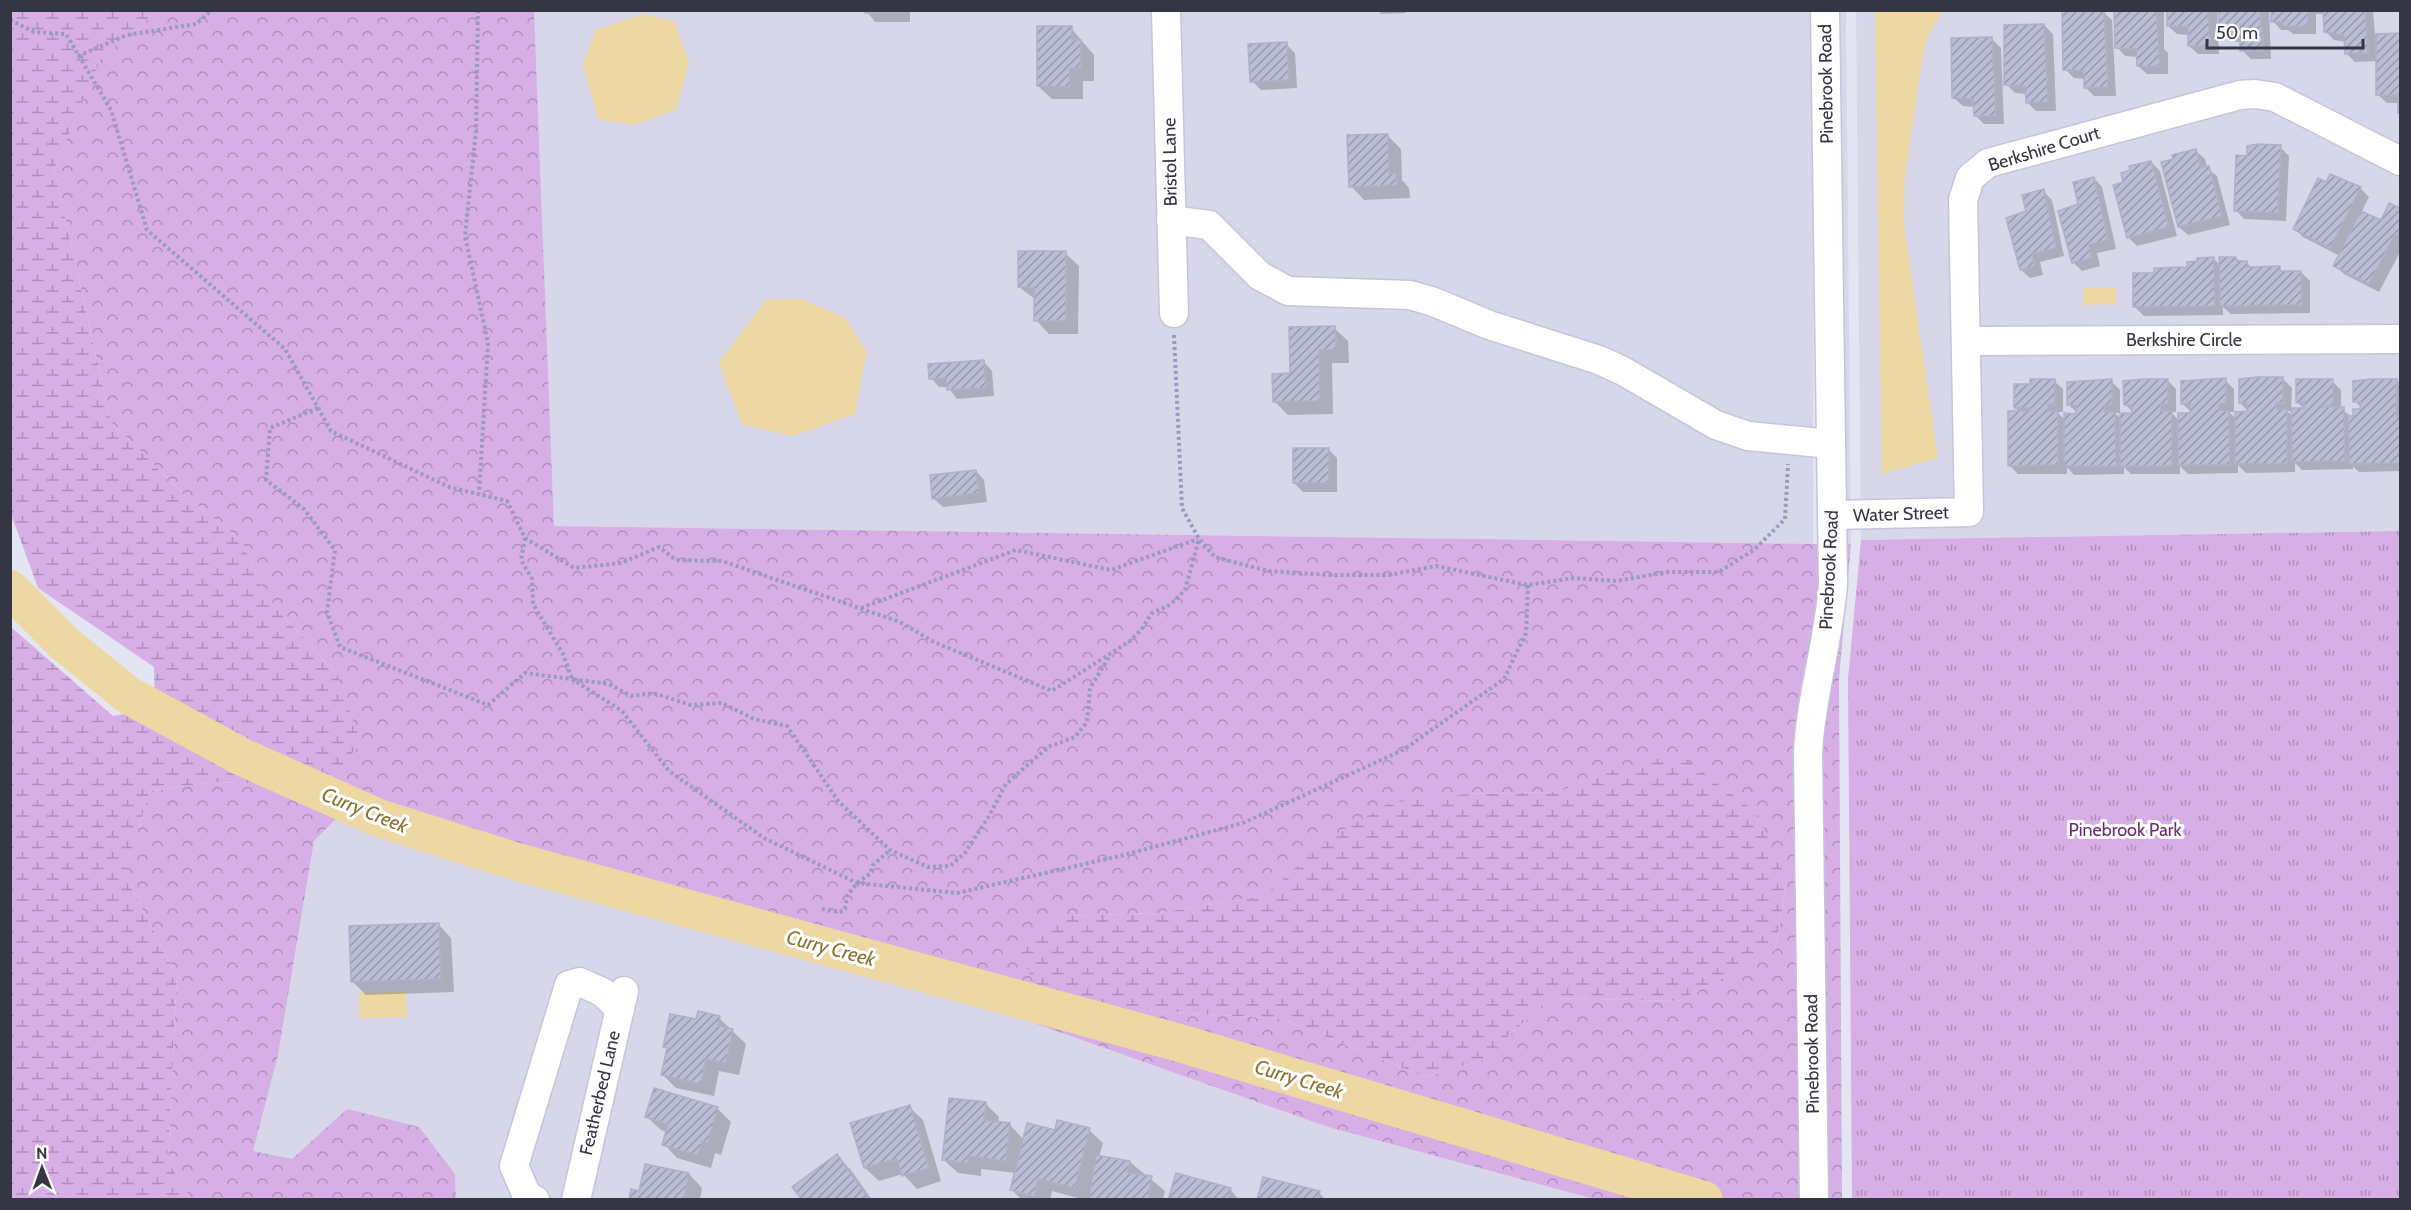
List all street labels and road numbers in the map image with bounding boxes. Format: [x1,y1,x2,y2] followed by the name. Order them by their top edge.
[1814,24,1838,144] street label: Pinebrook Road
[1158,117,1182,207] street label: Bristol Lane
[1986,122,2102,176] street label: Berkshire Court
[2126,329,2242,351] street label: Berkshire Circle
[1853,501,1949,527] street label: Water Street
[1815,510,1843,630] street label: Pinebrook Road
[1800,994,1824,1114] street label: Pinebrook Road
[575,1029,625,1157] street label: Featherbed Lane

